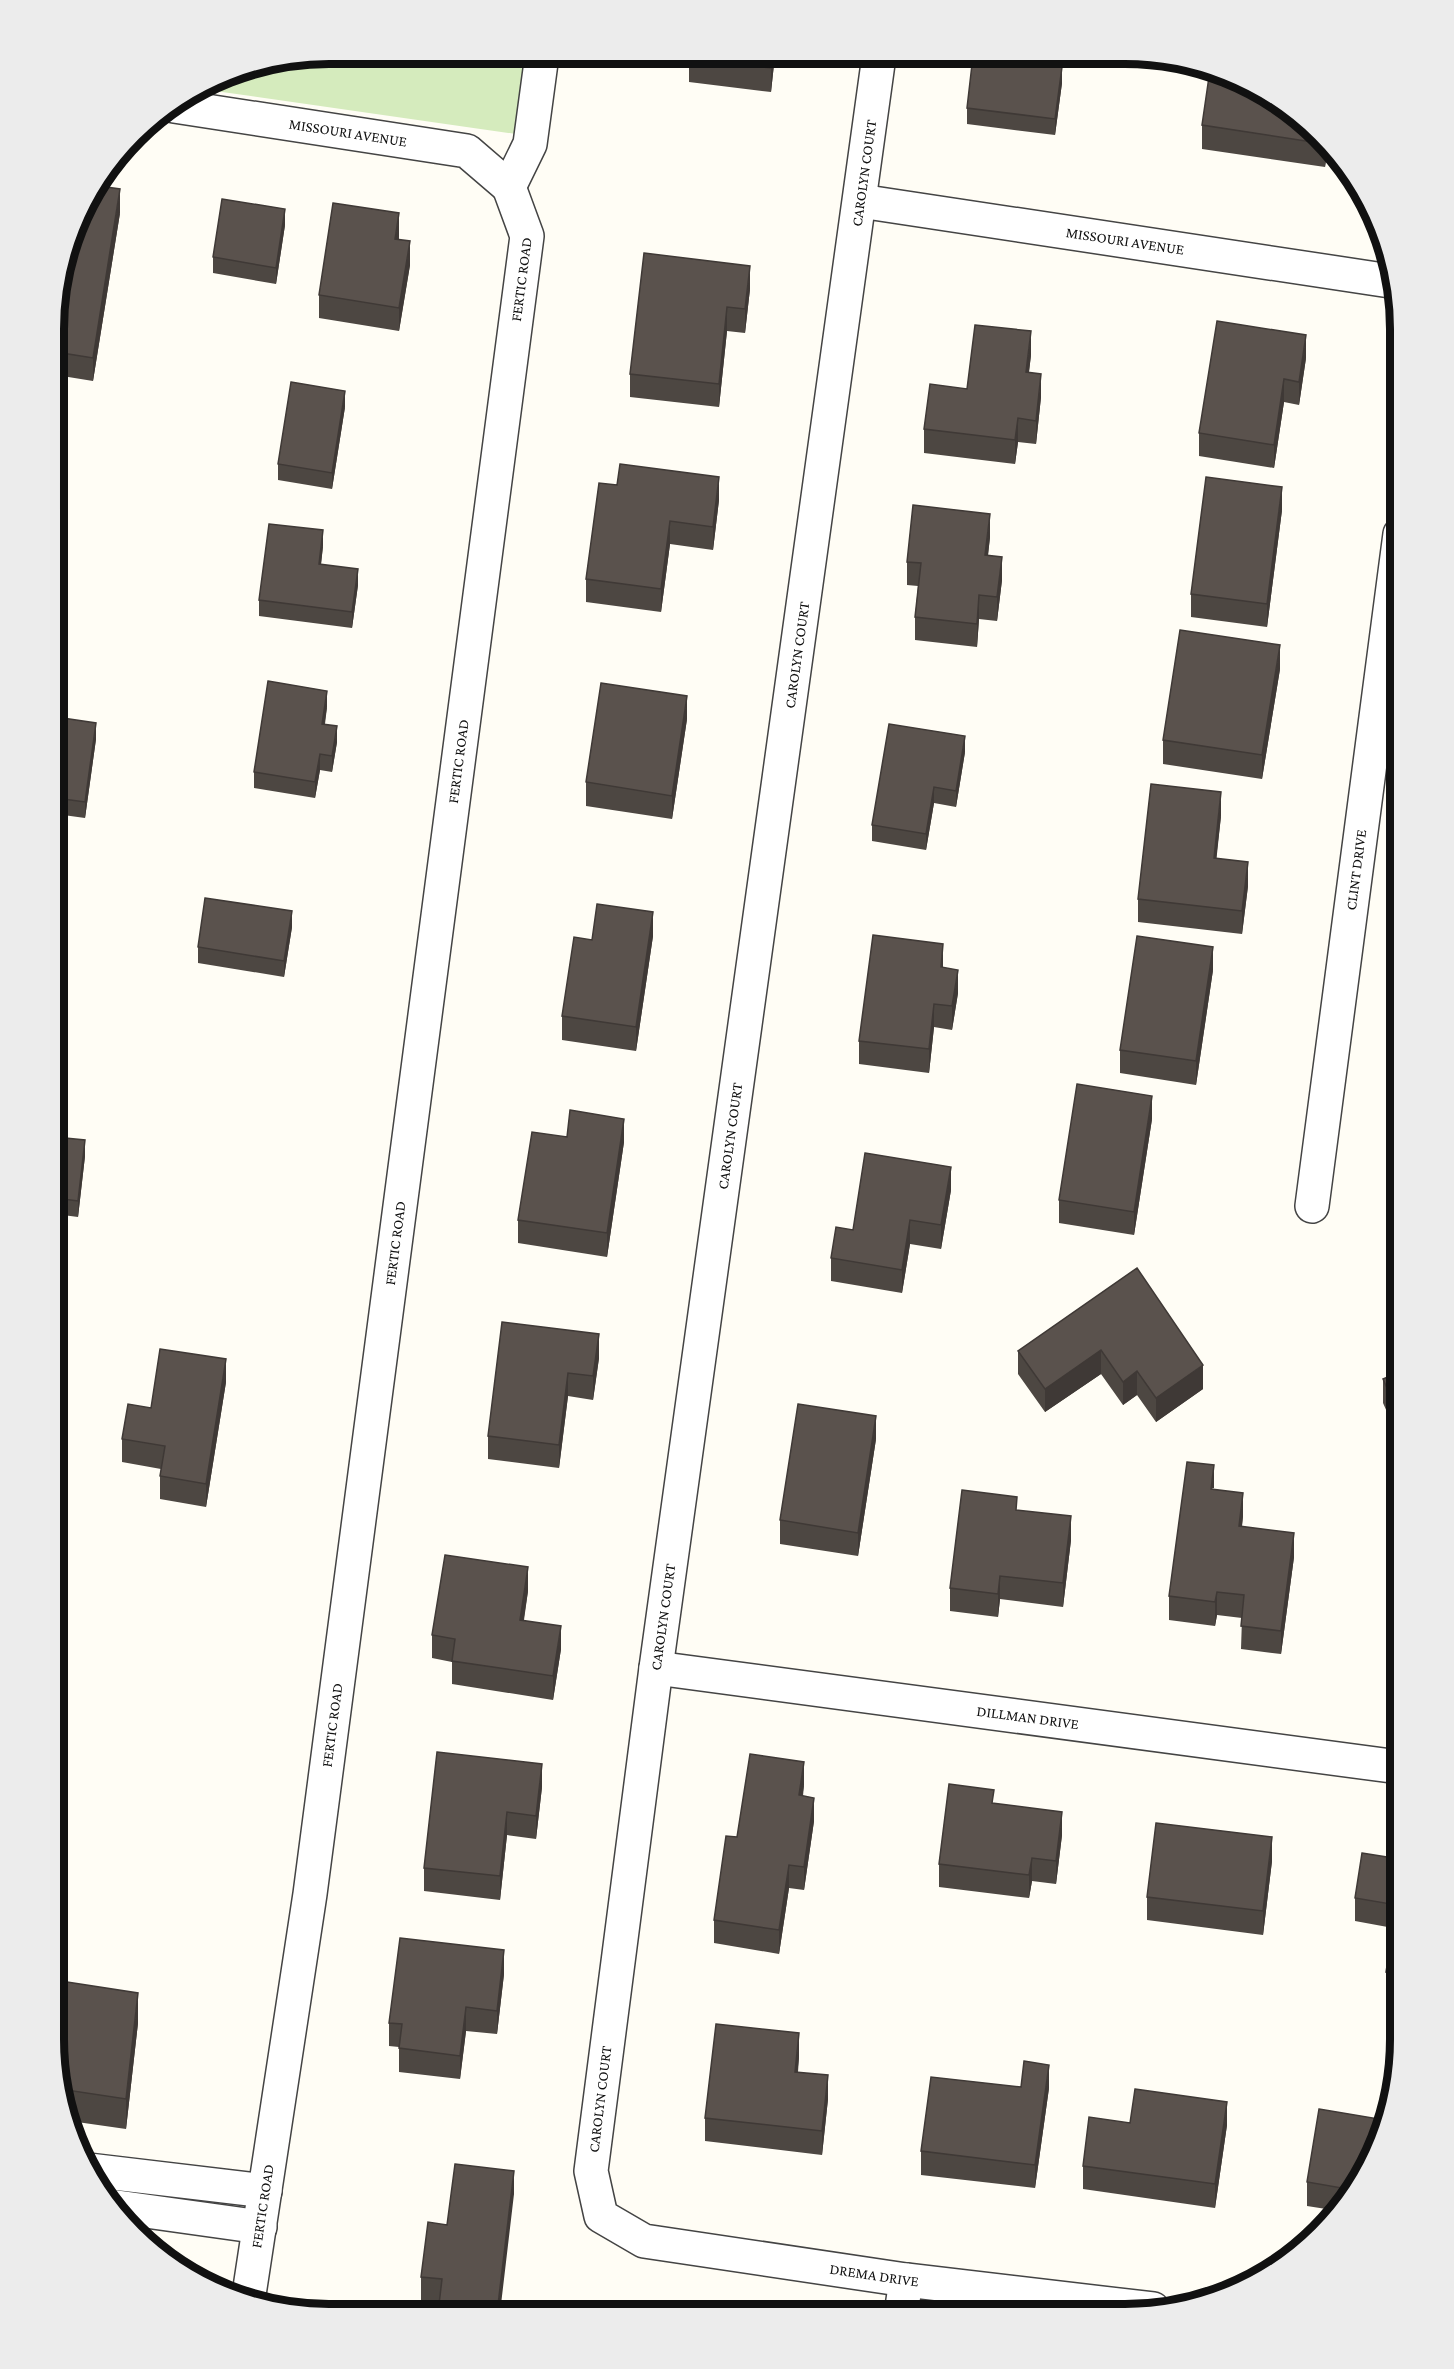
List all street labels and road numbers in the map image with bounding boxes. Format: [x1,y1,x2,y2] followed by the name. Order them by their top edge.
[288,116,408,150] street label: MISSOURI AVENUE
[849,119,879,227] street label: CAROLYN COURT
[1065,224,1185,258] street label: MISSOURI AVENUE
[508,236,535,322] street label: FERTIC ROAD
[782,601,812,709] street label: CAROLYN COURT
[445,718,472,804] street label: FERTIC ROAD
[1343,828,1369,911] street label: CLINT DRIVE
[715,1082,745,1190] street label: CAROLYN COURT
[382,1200,409,1286] street label: FERTIC ROAD
[648,1563,678,1671] street label: CAROLYN COURT
[319,1682,346,1768] street label: FERTIC ROAD
[976,1703,1080,1732] street label: DILLMAN DRIVE
[586,2045,614,2153] street label: CAROLYN COURT
[248,2163,277,2249] street label: FERTIC ROAD
[828,2261,920,2289] street label: DREMA DRIVE

